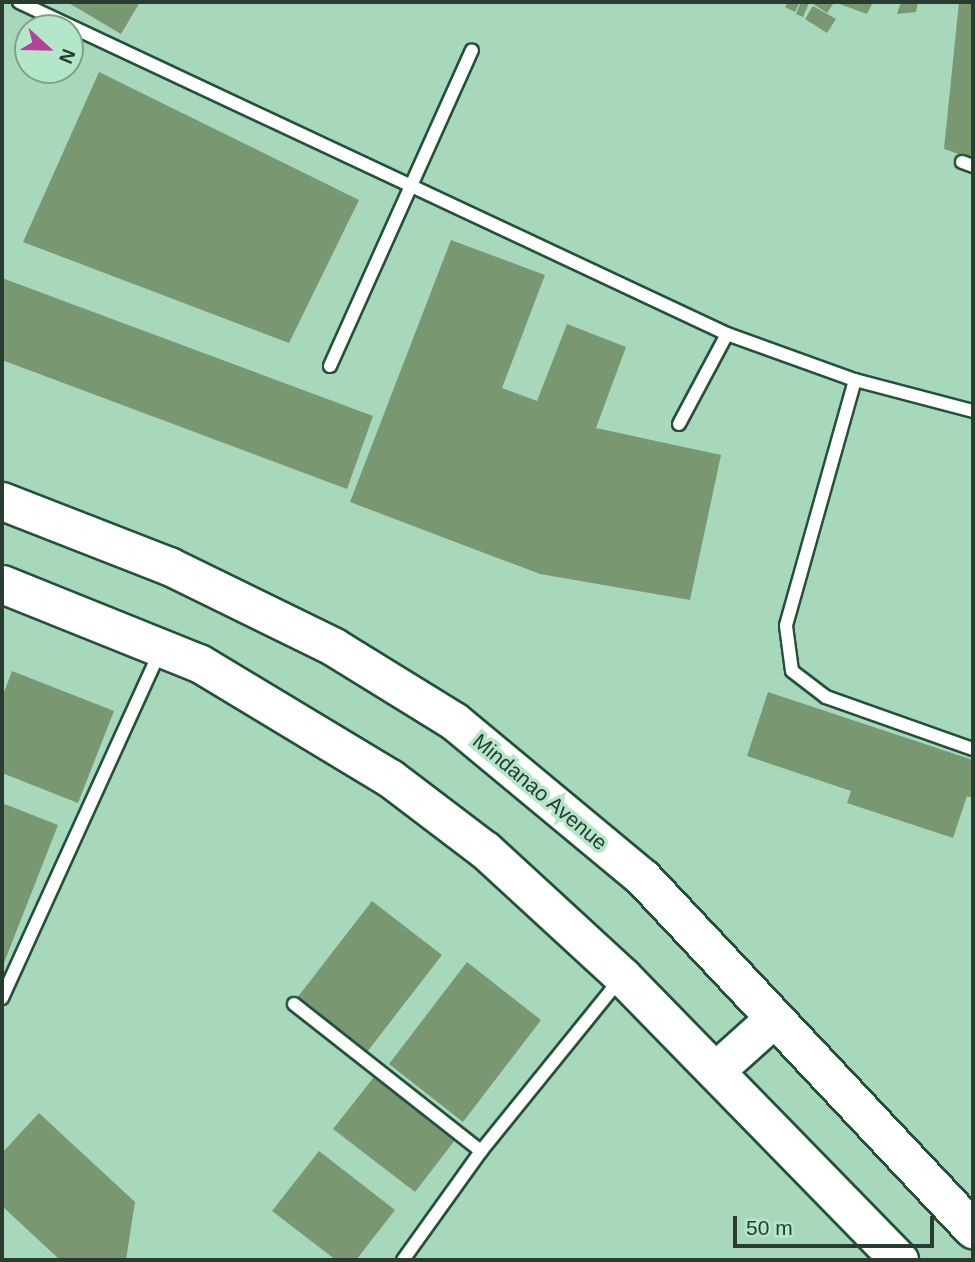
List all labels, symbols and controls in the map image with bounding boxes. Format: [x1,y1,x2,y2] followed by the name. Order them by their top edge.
[14,14,84,84] north arrow
[55,46,79,67] text: N
[467,728,613,856] street label: Mindanao Avenue
[737,1202,938,1246] scale bar
[746,1216,793,1239] text: 50 m

